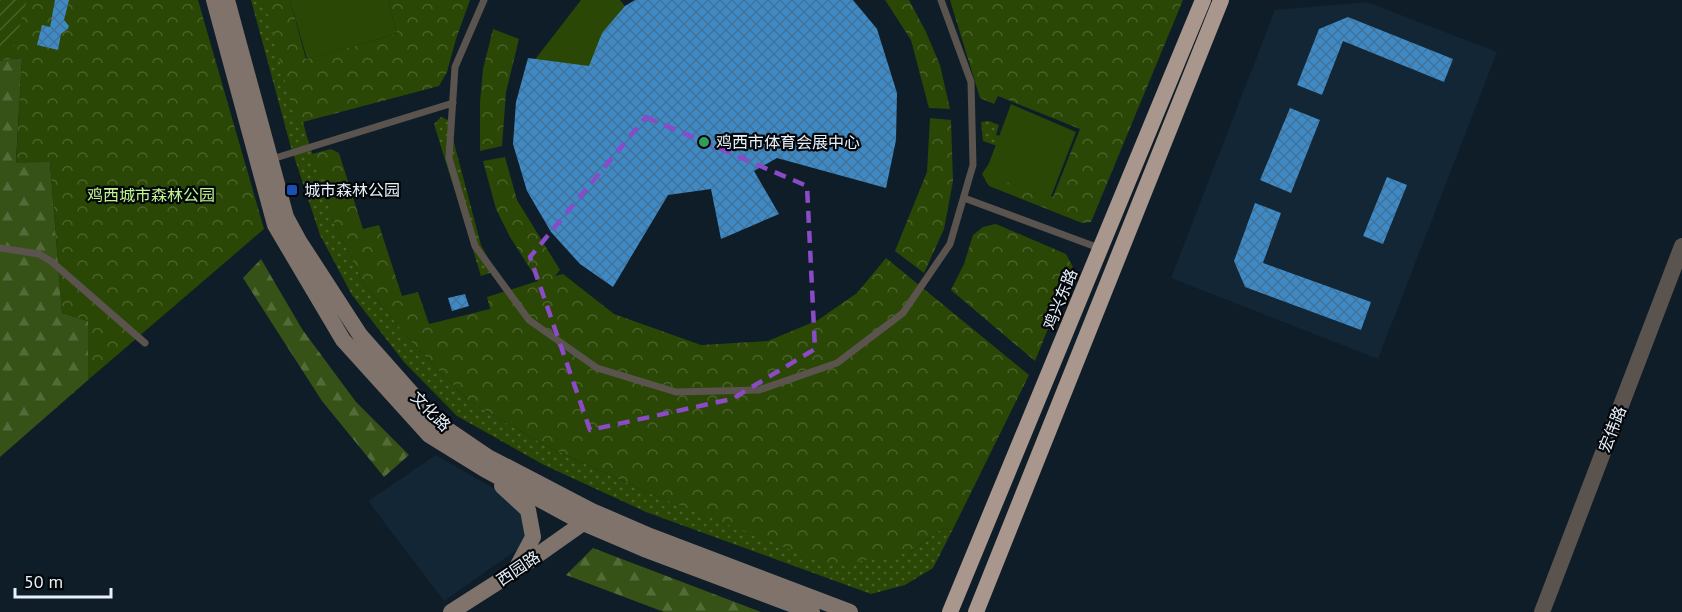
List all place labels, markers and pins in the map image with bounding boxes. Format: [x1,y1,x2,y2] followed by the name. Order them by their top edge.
[716,132,860,152] place label: 鸡西市体育会展中心
[697,135,711,149] marker: 鸡西市体育会展中心
[304,180,400,200] place label: 城市森林公园
[285,183,299,197] marker: 城市森林公园

